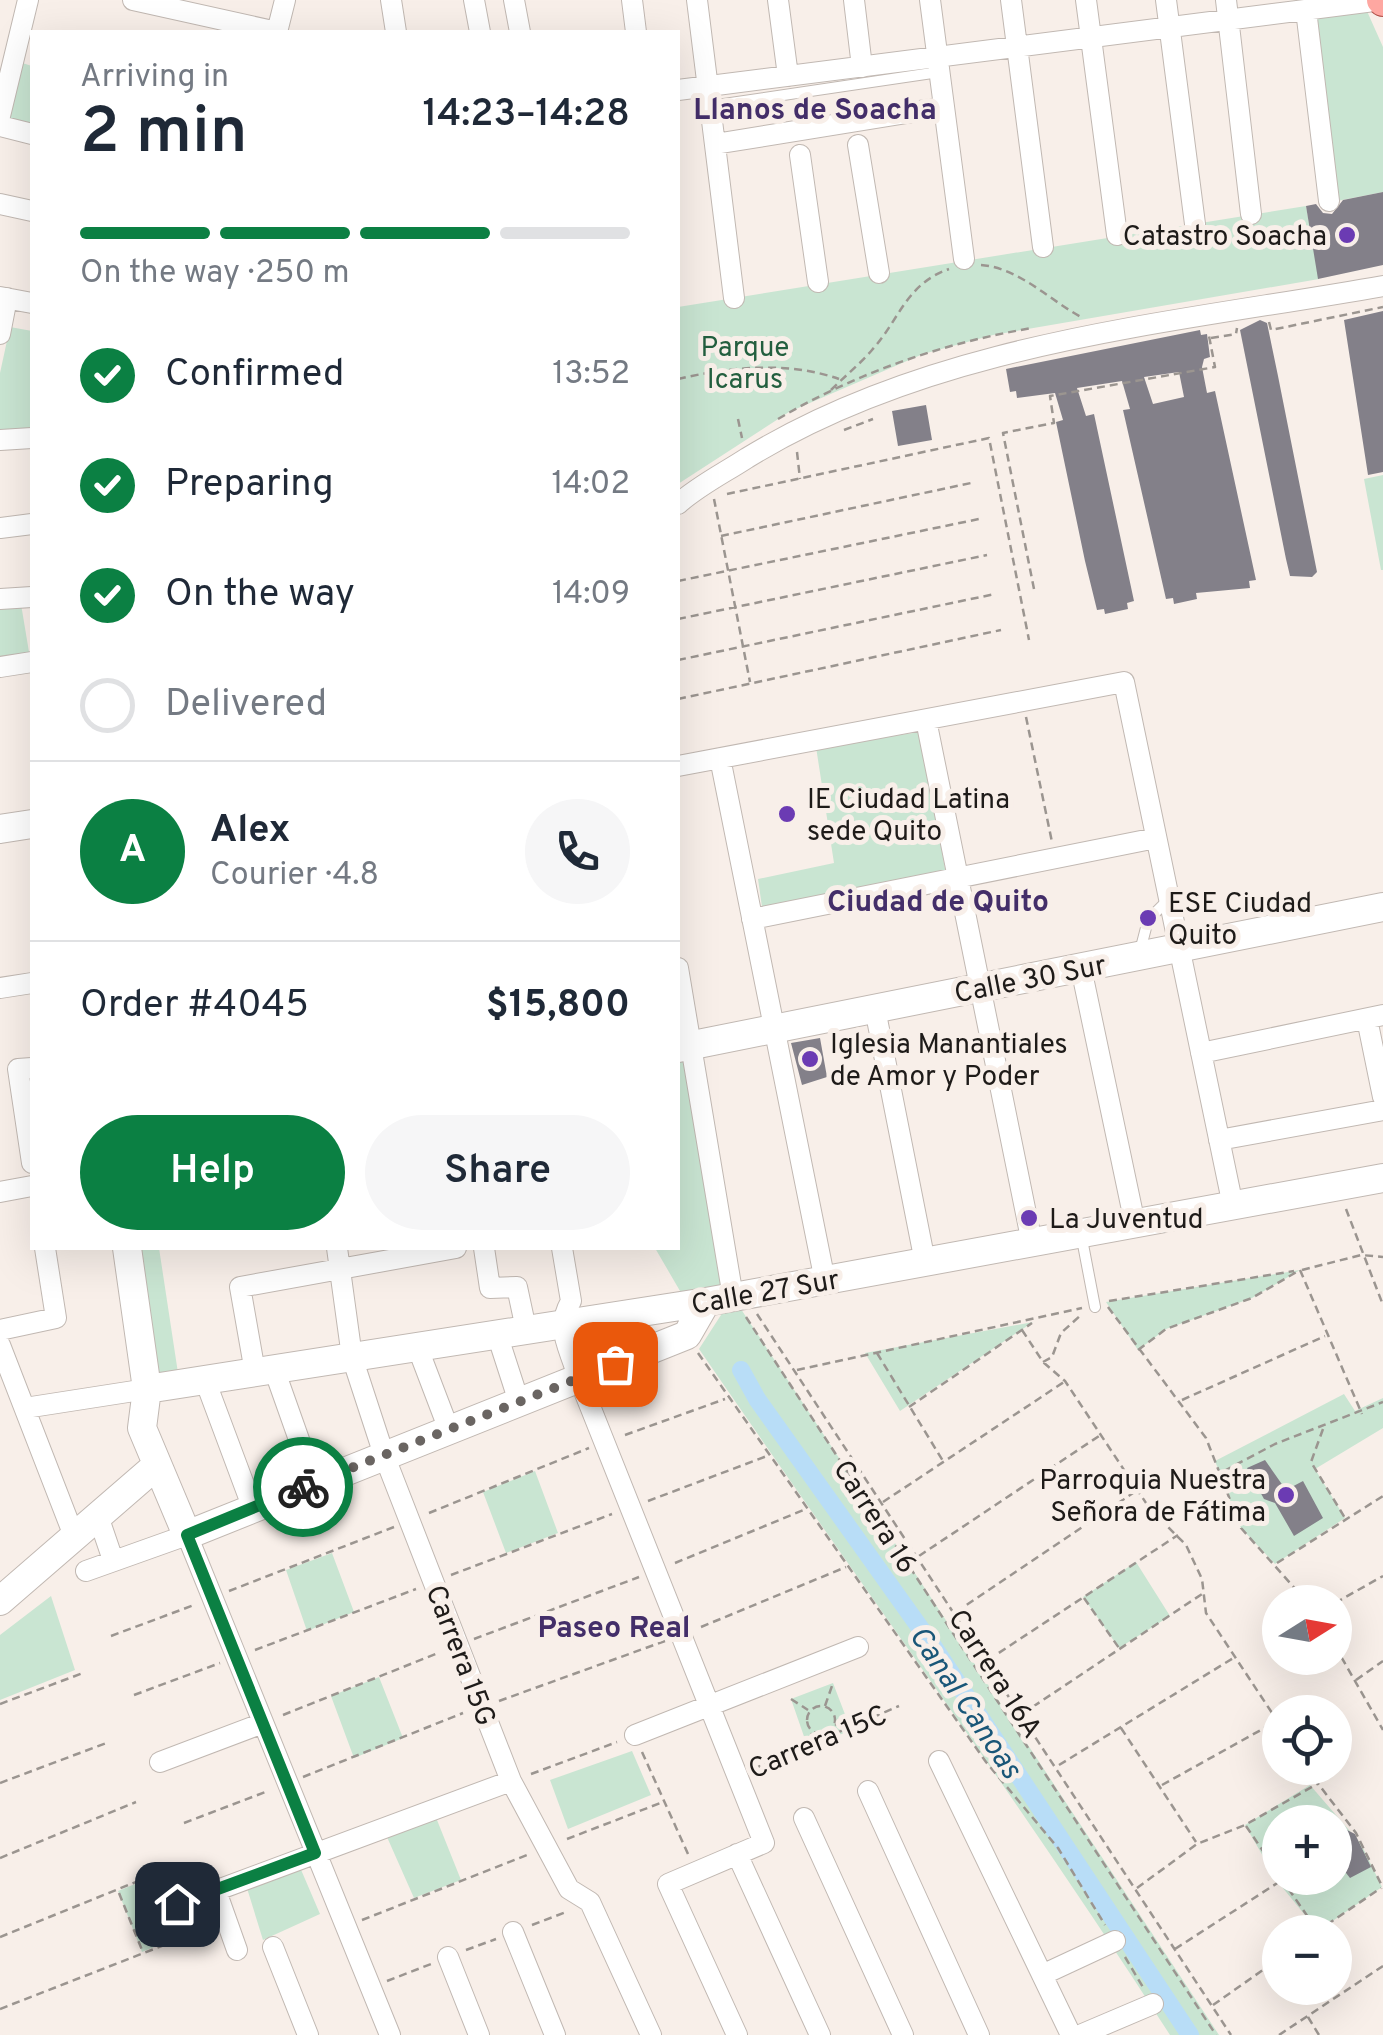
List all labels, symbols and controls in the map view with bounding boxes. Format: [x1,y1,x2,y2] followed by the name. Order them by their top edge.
[80,58,229,98] text: Arriving in
[423,91,630,140] text: 14:23–14:28
[693,93,937,130] district label: Llanos de Soacha
[80,94,248,176] text: 2 min
[1123,220,1327,256] place label: Catastro Soacha
[1336,224,1358,246] marker: Catastro Soacha
[80,254,350,294] text: On the way · 250 m
[701,331,789,399] park label: Parque Icarus
[80,348,135,403] icon: check
[165,351,344,400] text: Confirmed
[552,355,630,395] text: 13:52
[80,458,135,513] icon: check
[165,461,334,510] text: Preparing
[552,465,630,505] text: 14:02
[80,568,135,623] icon: check
[165,571,355,620] text: On the way
[552,575,630,615] text: 14:09
[165,681,327,730] text: Delivered
[807,783,1010,851] place label: IE Ciudad Latina sede Quito
[525,799,630,904] button: phone
[776,803,798,825] marker: IE Ciudad Latina sede Quito
[210,807,290,856] text: Alex
[119,827,146,876] text: A
[210,856,379,896] text: Courier · 4.8
[827,885,1049,922] district label: Ciudad de Quito
[1168,887,1312,955] place label: ESE Ciudad Quito
[1137,907,1159,929] marker: ESE Ciudad Quito
[952,949,1110,1013] street label: Calle 30 Sur
[80,982,309,1031] text: Order #4045
[486,982,630,1031] text: $15,800
[830,1028,1068,1096] place label: Iglesia Manantiales de Amor y Poder
[799,1048,821,1070] marker: Iglesia Manantiales de Amor y Poder
[80,1115,345,1230] button: Help
[365,1115,630,1230] button: Share
[1049,1203,1203,1239] place label: La Juventud
[1018,1207,1040,1229] marker: La Juventud
[689,1263,842,1325] street label: Calle 27 Sur
[573,1322,658,1407] pin
[588,1337,643,1392] icon: bag
[253,1437,353,1537] courier
[823,1454,924,1581] street label: Carrera 16
[276,1460,331,1515] icon: bike
[1039,1464,1266,1532] place label: Parroquia Nuestra Señora de Fátima
[1275,1484,1297,1506] marker: Parroquia Nuestra Señora de Fátima
[416,1580,503,1732] street label: Carrera 15G
[1262,1585,1352,1675] north arrow
[1262,1585,1352,2005] map controls
[938,1603,1049,1746] street label: Carrera 16A
[537,1611,691,1648] district label: Paseo Real
[899,1620,1029,1787] water label: Canal Canoas
[1262,1695,1352,1785] button: locate
[743,1698,893,1789] street label: Carrera 15C
[1262,1805,1352,1895] button: +
[135,1862,220,1947] pin
[150,1877,205,1932] icon: home
[1262,1915,1352,2005] button: −

